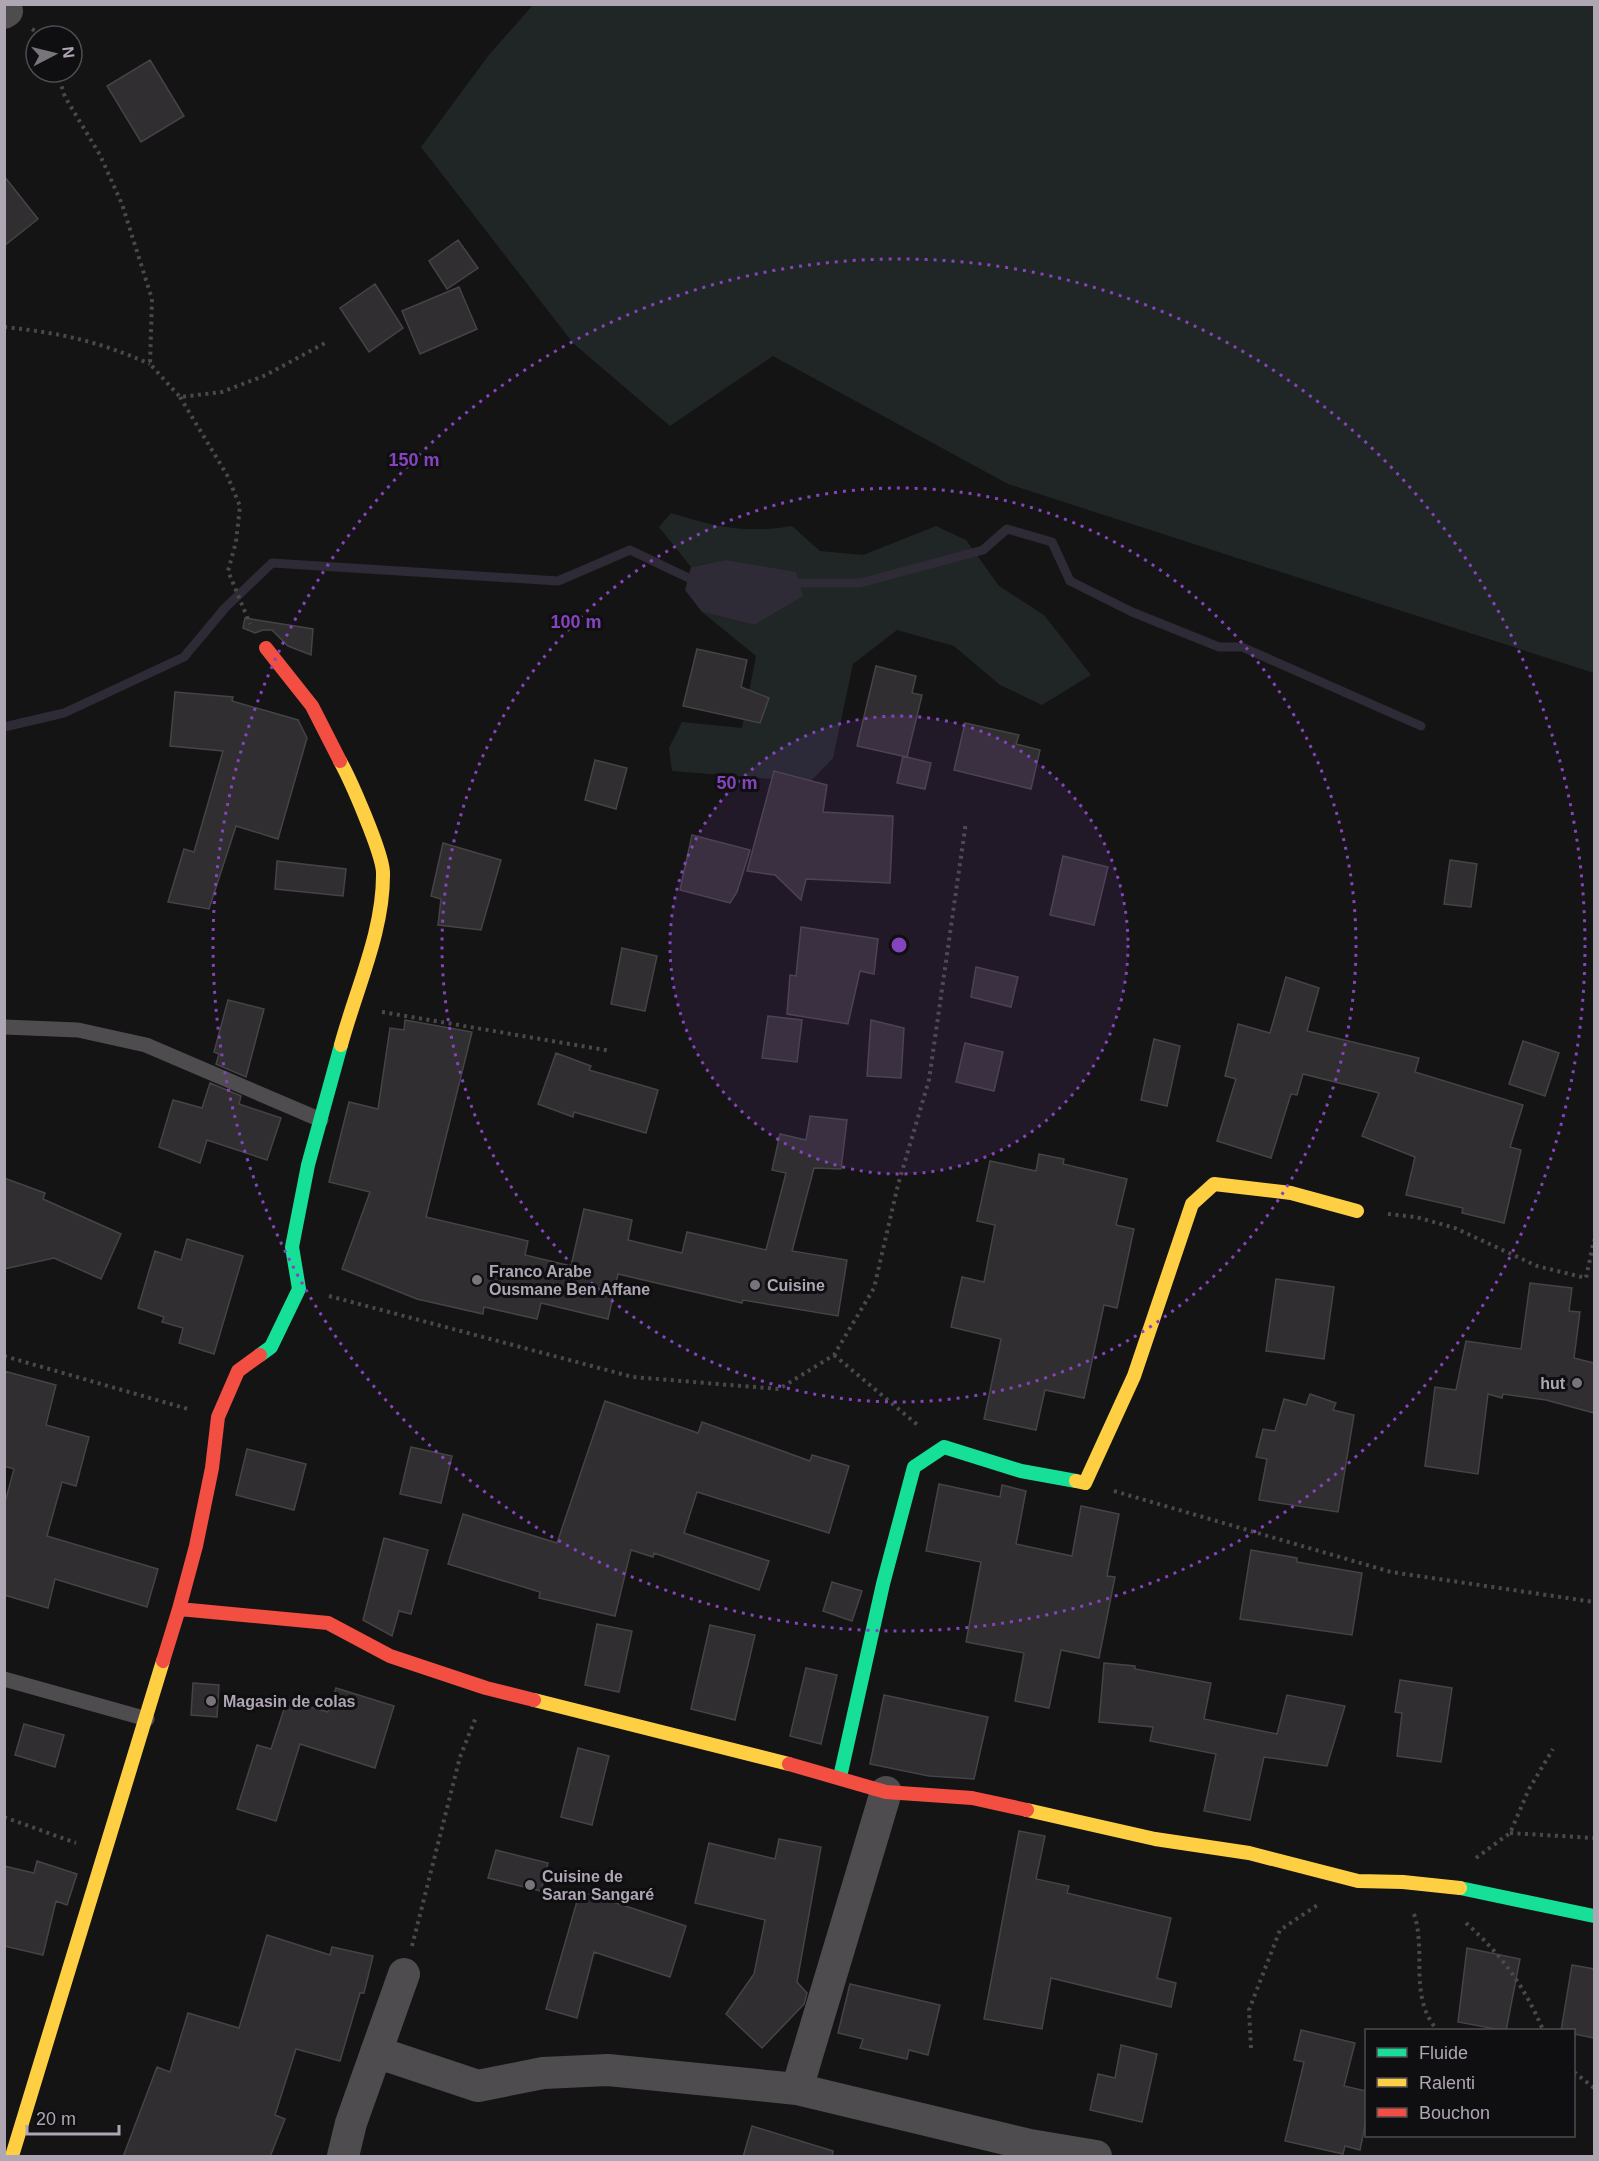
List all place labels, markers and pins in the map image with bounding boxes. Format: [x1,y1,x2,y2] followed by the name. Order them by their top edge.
[889,935,909,955] centre of rings
[489,1263,650,1298] place label: Franco Arabe Ousmane Ben Affane
[470,1273,484,1287] marker: Franco Arabe Ousmane Ben Affane
[767,1277,825,1294] place label: Cuisine
[748,1278,762,1292] marker: Cuisine
[1540,1375,1566,1392] place label: hut
[1570,1376,1584,1390] marker: hut
[223,1693,356,1710] place label: Magasin de colas
[204,1694,218,1708] marker: Magasin de colas
[542,1868,654,1903] place label: Cuisine de Saran Sangaré
[523,1878,537,1892] marker: Cuisine de Saran Sangaré

